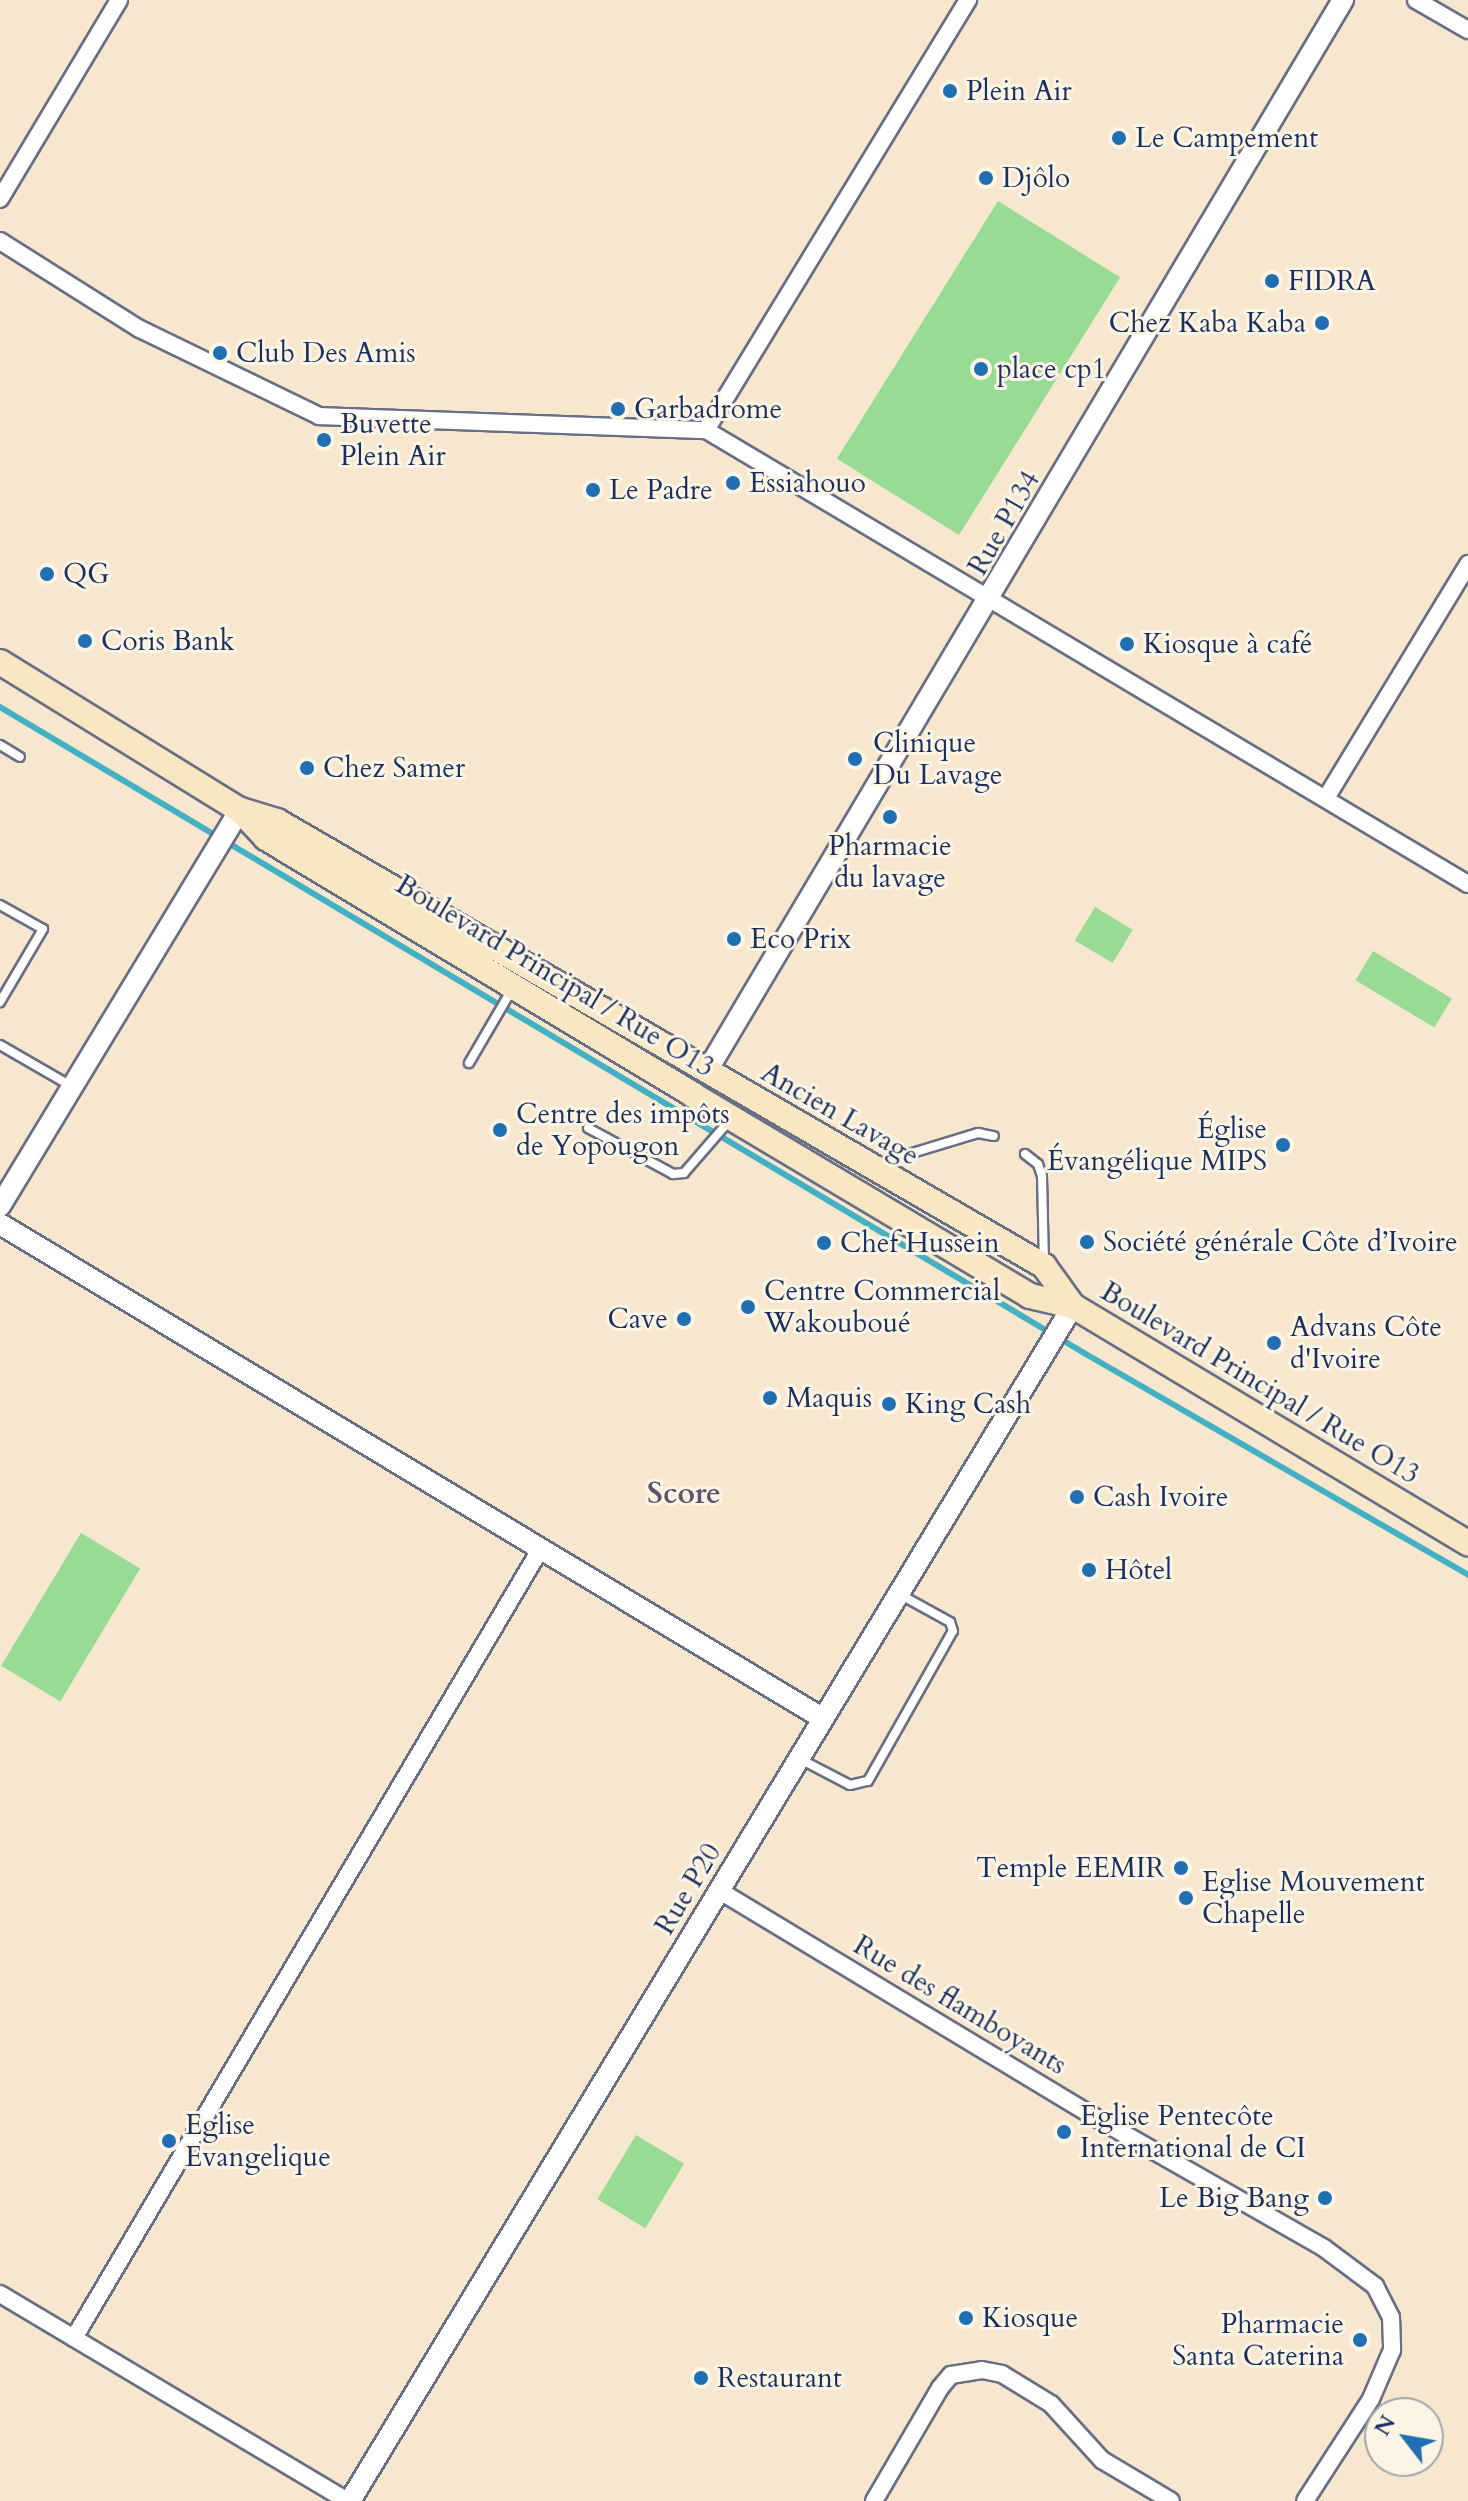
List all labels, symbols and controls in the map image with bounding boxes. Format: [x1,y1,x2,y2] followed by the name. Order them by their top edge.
[966,74,1072,108] place label: Plein Air
[941,82,959,100] marker: Plein Air
[1135,121,1318,155] place label: Le Campement
[1110,129,1128,147] marker: Le Campement
[1002,161,1070,195] place label: Djôlo
[977,169,995,187] marker: Djôlo
[1288,264,1376,298] place label: FIDRA
[1263,272,1281,290] marker: FIDRA
[1109,306,1306,340] place label: Chez Kaba Kaba
[1313,314,1331,332] marker: Chez Kaba Kaba
[236,336,416,370] place label: Club Des Amis
[211,344,229,362] marker: Club Des Amis
[997,352,1106,386] place label: place cp1
[972,360,990,378] marker: place cp1
[634,392,782,426] place label: Garbadrome
[609,400,627,418] marker: Garbadrome
[340,407,446,473] place label: Buvette Plein Air
[315,431,333,449] marker: Buvette Plein Air
[961,465,1047,581] street label: Rue P134
[749,466,866,500] place label: Essiahouo
[609,473,713,507] place label: Le Padre
[724,474,742,492] marker: Essiahouo
[584,481,602,499] marker: Le Padre
[63,557,109,591] place label: QG
[38,565,56,583] marker: QG
[101,624,235,658] place label: Coris Bank
[1143,627,1313,661] place label: Kiosque à café
[76,632,94,650] marker: Coris Bank
[1118,635,1136,653] marker: Kiosque à café
[873,726,1002,792] place label: Clinique Du Lavage
[844,748,866,770] marker: Clinique Du Lavage
[323,751,465,785] place label: Chez Samer
[298,759,316,777] marker: Chez Samer
[881,808,899,826] marker: Pharmacie du lavage
[828,829,952,895] place label: Pharmacie du lavage
[390,867,720,1085] street label: Boulevard Principal / Rue O13
[750,922,851,956] place label: Eco Prix
[725,930,743,948] marker: Eco Prix
[755,1055,925,1173] street label: Ancien Lavage
[516,1097,730,1163] place label: Centre des impôts de Yopougon
[1047,1112,1267,1178] place label: Église Évangélique MIPS
[491,1121,509,1139] marker: Centre des impôts de Yopougon
[1274,1136,1292,1154] marker: Église Évangélique MIPS
[1103,1225,1458,1259] place label: Société générale Côte d’Ivoire
[840,1226,1000,1260] place label: Chef Hussein
[1078,1233,1096,1251] marker: Société générale Côte d’Ivoire
[815,1234,833,1252] marker: Chef Hussein
[764,1274,1000,1340] place label: Centre Commercial Wakouboué
[1095,1274,1425,1492] street label: Boulevard Principal / Rue O13
[739,1298,757,1316] marker: Centre Commercial Wakouboué
[608,1302,668,1336] place label: Cave
[675,1310,693,1328] marker: Cave
[1290,1310,1442,1376] place label: Advans Côte d'Ivoire
[1265,1334,1283,1352] marker: Advans Côte d'Ivoire
[786,1381,872,1415] place label: Maquis
[905,1387,1031,1421] place label: King Cash
[761,1389,779,1407] marker: Maquis
[880,1395,898,1413] marker: King Cash
[647,1476,721,1512] district label: Score
[1093,1480,1228,1514] place label: Cash Ivoire
[1068,1488,1086,1506] marker: Cash Ivoire
[1105,1553,1172,1587] place label: Hôtel
[1080,1561,1098,1579] marker: Hôtel
[648,1837,728,1941] street label: Rue P20
[976,1851,1165,1885] place label: Temple EEMIR
[1172,1859,1190,1877] marker: Temple EEMIR
[1202,1865,1424,1931] place label: Eglise Mouvement Chapelle
[1177,1889,1195,1907] marker: Eglise Mouvement Chapelle
[847,1928,1073,2082] street label: Rue des flamboyants
[1080,2099,1306,2165] place label: Eglise Pentecôte International de CI
[185,2108,331,2174] place label: Eglise Evangelique
[1055,2123,1073,2141] marker: Eglise Pentecôte International de CI
[160,2132,178,2150] marker: Eglise Evangelique
[1159,2181,1309,2215] place label: Le Big Bang
[1316,2189,1334,2207] marker: Le Big Bang
[982,2301,1078,2335] place label: Kiosque
[1172,2307,1344,2373] place label: Pharmacie Santa Caterina
[957,2309,975,2327] marker: Kiosque
[1351,2331,1369,2349] marker: Pharmacie Santa Caterina
[717,2361,842,2395] place label: Restaurant
[692,2369,710,2387] marker: Restaurant
[1364,2397,1444,2477] north arrow
[1367,2410,1403,2442] text: N

